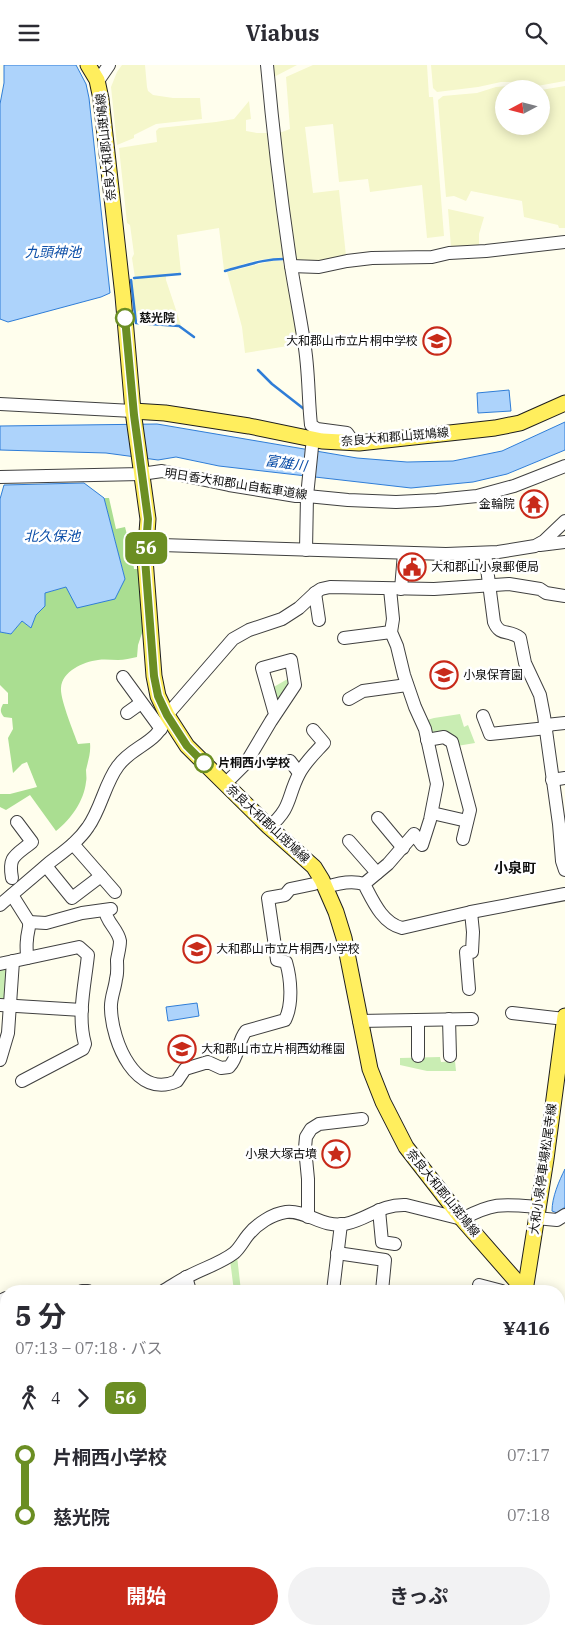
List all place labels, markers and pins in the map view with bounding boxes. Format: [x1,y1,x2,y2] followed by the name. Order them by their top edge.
[115,308,135,328] marker: 慈光院
[139,310,175,325] place label: 慈光院
[422,326,452,356] school or university icon: 大和郡山市立片桐中学校
[286,333,418,348] place label: 大和郡山市立片桐中学校
[519,489,549,519] temple icon: 金輪院
[479,496,515,511] place label: 金輪院
[397,552,427,582] public building icon: 大和郡山小泉郵便局
[431,559,539,574] place label: 大和郡山小泉郵便局
[429,660,459,690] school or university icon: 小泉保育園
[463,667,523,682] place label: 小泉保育園
[194,753,214,773] marker: 片桐西小学校
[218,755,290,770] place label: 片桐西小学校
[182,934,212,964] school or university icon: 大和郡山市立片桐西小学校
[216,941,360,956] place label: 大和郡山市立片桐西小学校
[167,1034,197,1064] school or university icon: 大和郡山市立片桐西幼稚園
[201,1041,345,1056] place label: 大和郡山市立片桐西幼稚園
[321,1139,351,1169] place icon: 小泉大塚古墳
[245,1146,317,1161] place label: 小泉大塚古墳

